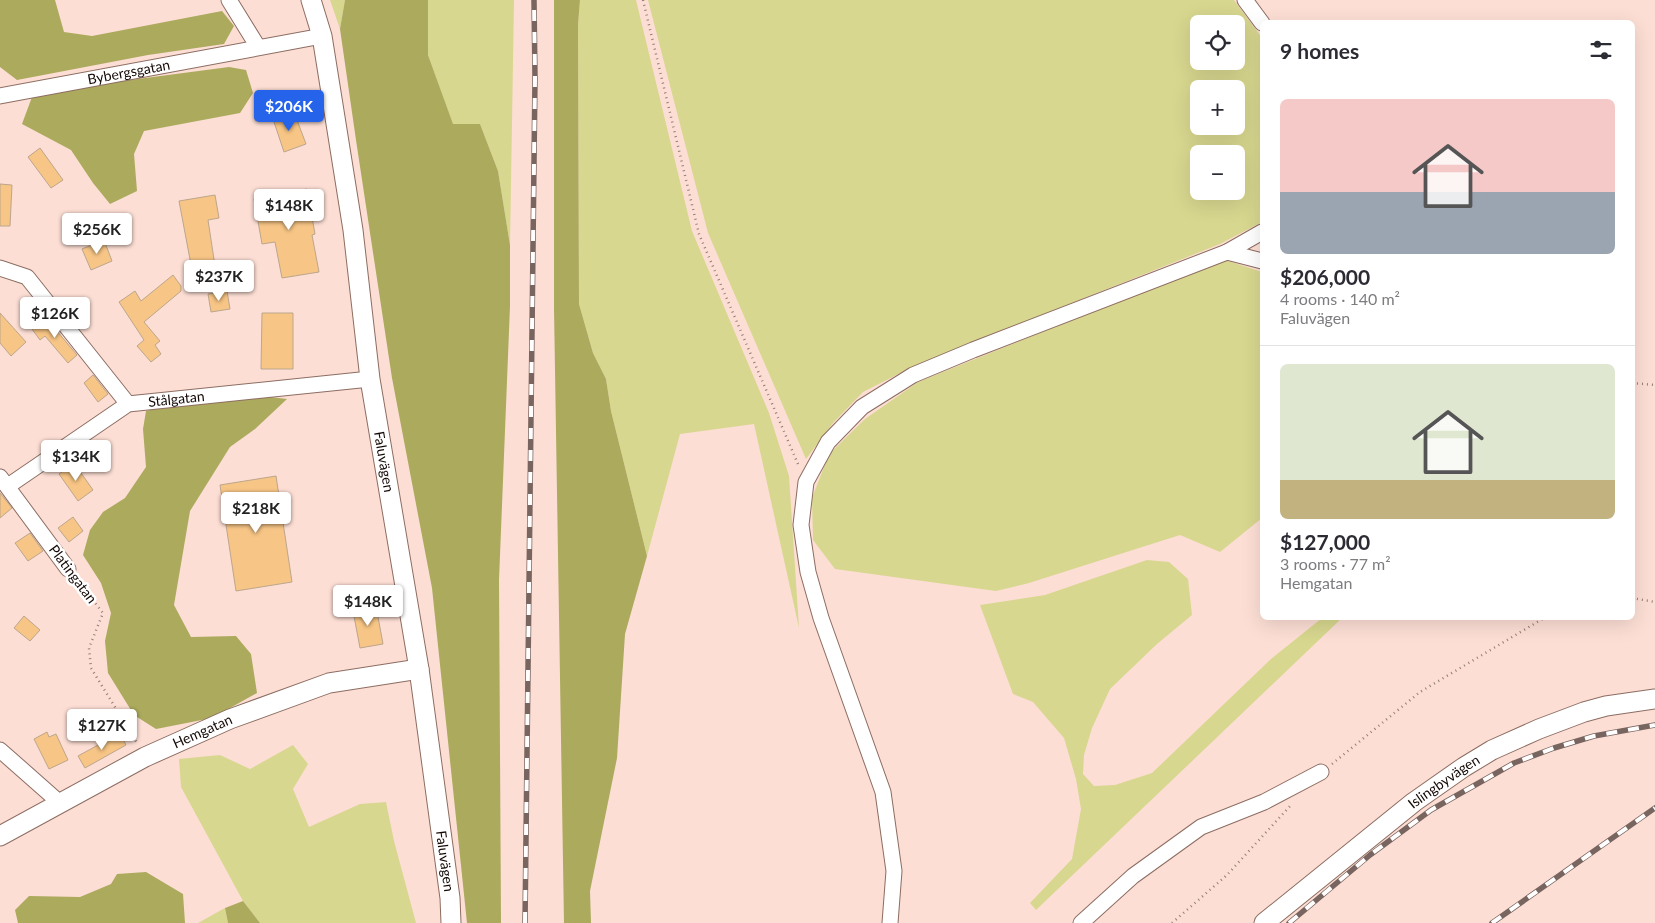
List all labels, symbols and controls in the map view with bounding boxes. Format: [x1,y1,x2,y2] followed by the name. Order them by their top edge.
[1190,15,1245,200] map controls
[1190,15,1245,70] button: locate
[1587,36,1615,64] icon: filters
[1280,38,1359,63] text: 9 homes
[86,56,171,88] street label: Bybergsgatan
[1190,80,1245,135] button: +
[254,90,324,132] pin: $206K
[265,96,313,115] text: $206K
[1403,131,1493,221] icon: home
[1190,145,1245,200] button: −
[254,188,324,231] pin: $148K
[265,195,313,214] text: $148K
[62,212,132,255] pin: $256K
[73,219,121,238] text: $256K
[184,260,254,302] pin: $237K
[1280,264,1370,289] text: $206,000
[195,266,243,285] text: $237K
[1280,289,1400,308] text: 4 rooms · 140 m²
[20,296,90,339] pin: $126K
[31,303,79,322] text: $126K
[1280,308,1350,327] text: Faluvägen
[147,387,205,410] street label: Stålgatan
[1403,397,1493,487] icon: home
[371,430,398,493] street label: Faluvägen
[41,440,111,482] pin: $134K
[52,446,100,465] text: $134K
[221,492,291,534] pin: $218K
[232,498,280,517] text: $218K
[1280,529,1370,554] text: $127,000
[46,541,101,606] street label: Platingatan
[1280,554,1391,573] text: 3 rooms · 77 m²
[1280,573,1352,592] text: Hemgatan
[333,584,403,627] pin: $148K
[344,591,392,610] text: $148K
[67,708,137,751] pin: $127K
[170,710,235,752] street label: Hemgatan
[78,715,126,734] text: $127K
[1404,751,1482,811] street label: Islingbyvägen
[433,829,458,893] street label: Faluvägen

